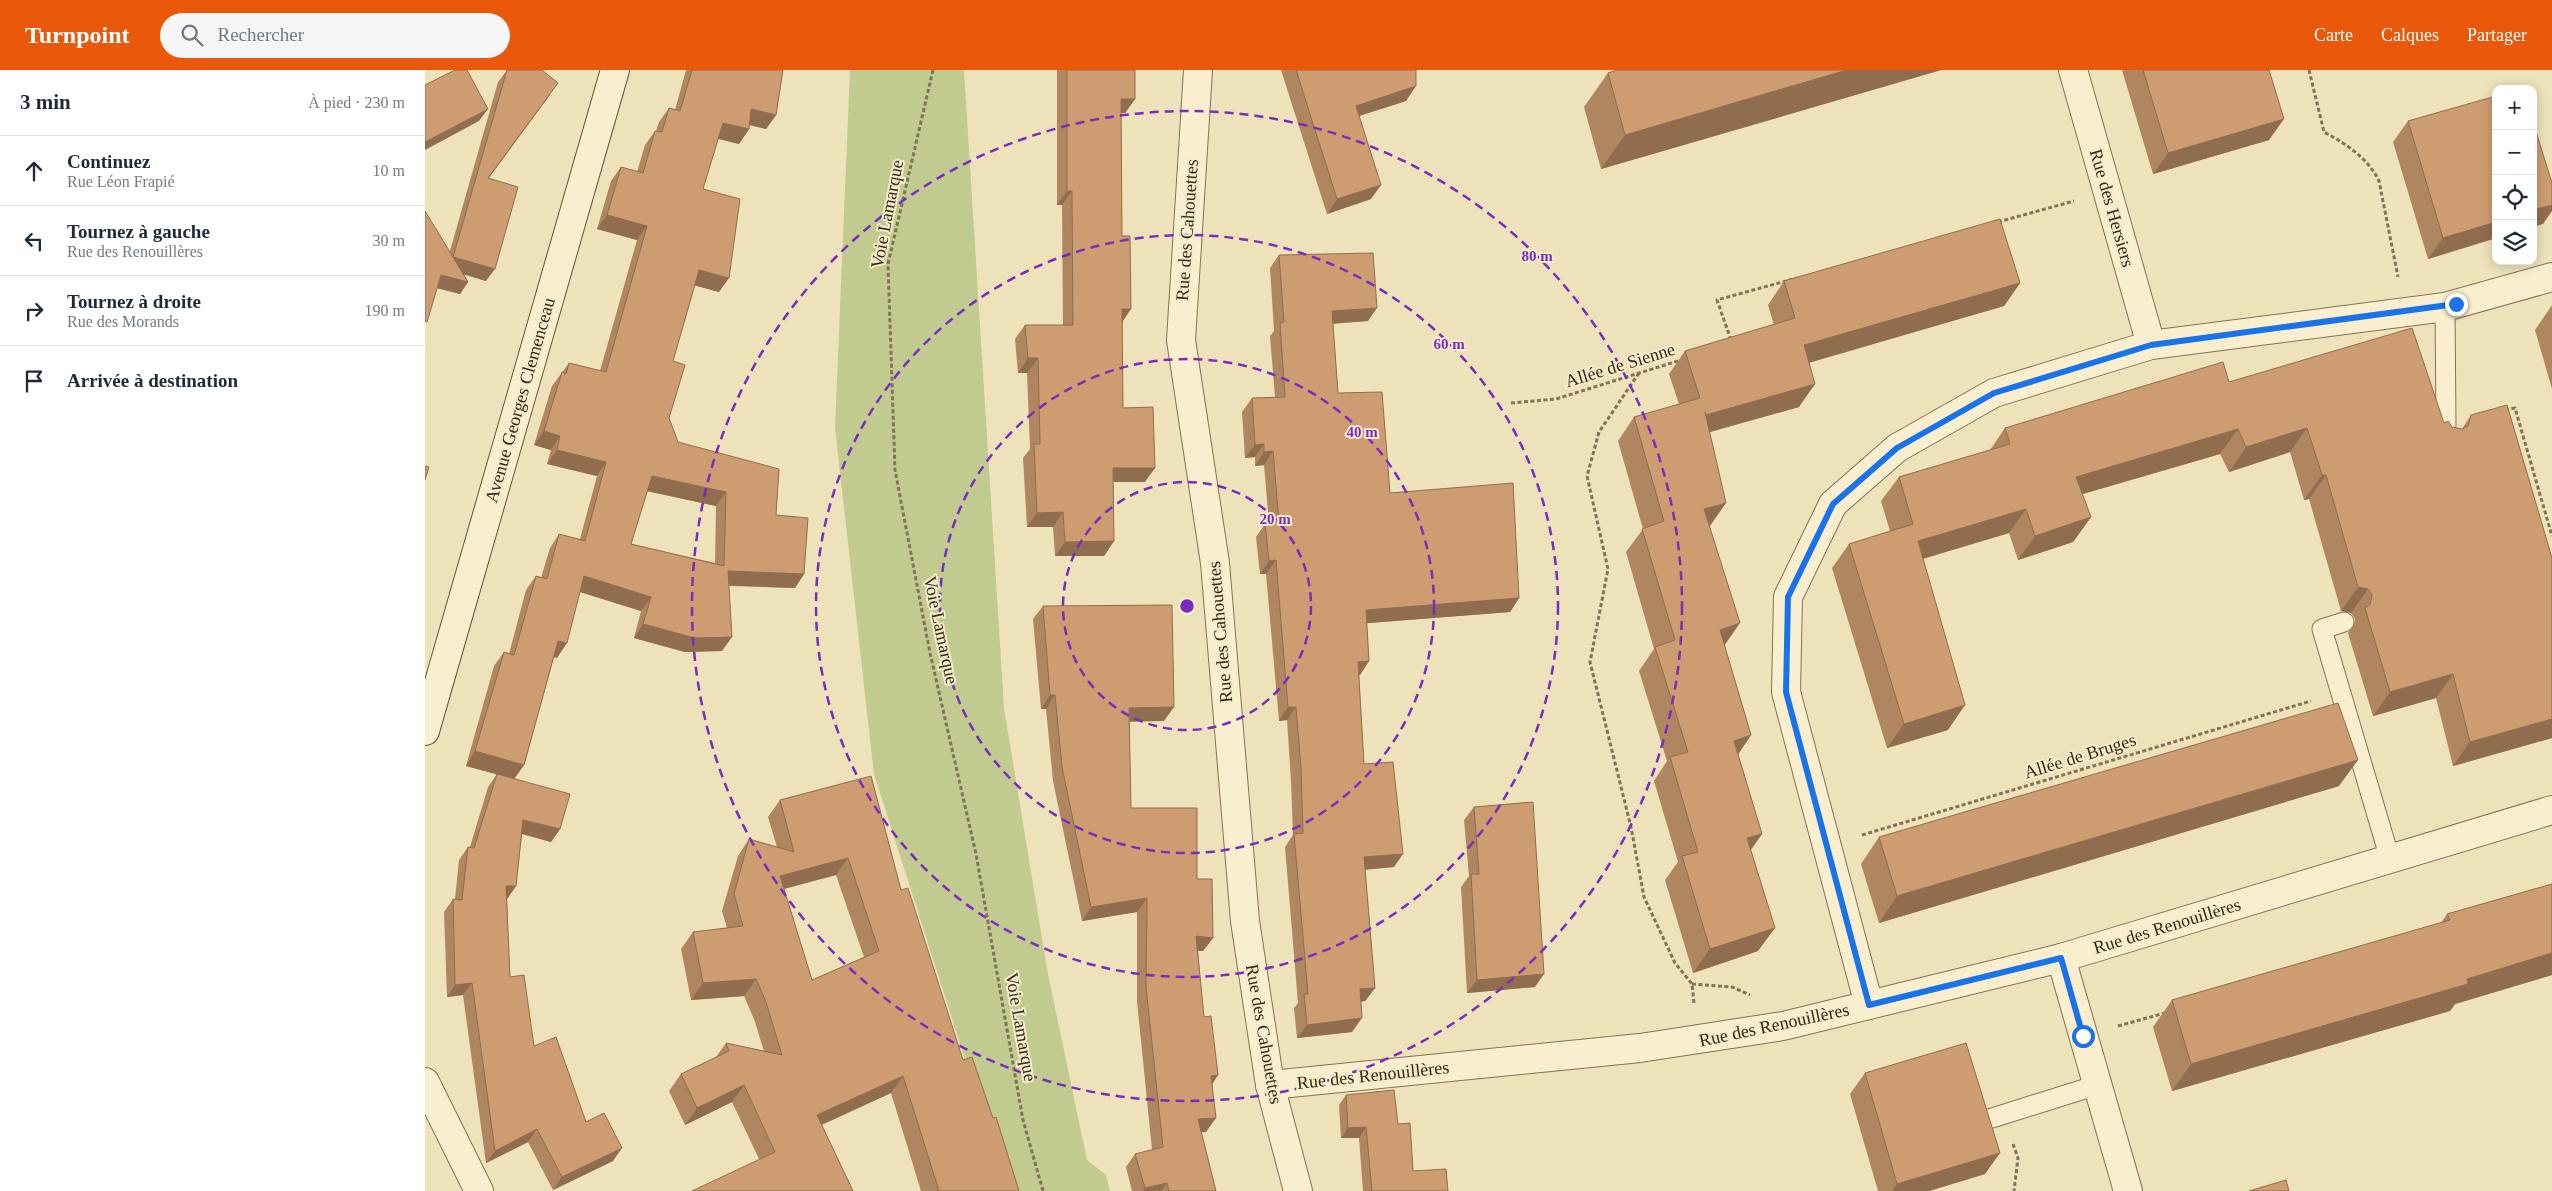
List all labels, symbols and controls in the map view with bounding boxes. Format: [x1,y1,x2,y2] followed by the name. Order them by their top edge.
[160,13,510,58] search box
[178,21,206,49] icon: search
[25,22,130,48] text: Turnpoint
[218,24,304,45] text: Rechercher
[2314,25,2353,45] text: Carte
[2381,25,2439,45] text: Calques
[2467,25,2527,45] text: Partager
[2492,85,2537,265] map controls
[2492,85,2537,130] button: +
[20,90,71,114] text: 3 min
[308,94,405,111] text: À pied · 230 m
[2492,130,2537,175] button: −
[2086,147,2138,269] street label: Rue des Hersiers
[67,151,150,172] text: Continuez
[20,157,48,185] icon: ahead
[867,158,907,270] street label: Voie Lamarque
[1172,158,1202,302] street label: Rue des Cahouettes
[373,162,405,179] text: 10 m
[67,173,175,190] text: Rue Léon Frapié
[2492,175,2537,220] button: locate
[2492,220,2537,265] button: layers
[67,221,210,242] text: Tournez à gauche
[20,227,48,255] icon: left
[373,232,405,249] text: 30 m
[67,243,203,260] text: Rue des Renouillères
[1521,248,1553,264] text: 80 m
[67,291,201,312] text: Tournez à droite
[2445,293,2468,316] route end
[481,295,559,505] street label: Avenue Georges Clemenceau
[20,297,48,325] icon: right
[365,302,405,319] text: 190 m
[67,313,179,330] text: Rue des Morands
[1433,336,1465,352] text: 60 m
[1563,339,1677,391] street label: Allée de Sienne
[20,367,48,395] icon: arrive
[67,370,238,391] text: Arrivée à destination
[1346,424,1378,440] text: 40 m
[1259,511,1291,527] text: 20 m
[1204,560,1236,704] street label: Rue des Cahouettes
[920,574,962,686] street label: Voie Lamarque
[1178,597,1196,615] centre of rings
[2022,729,2138,783] street label: Allée de Bruges
[2091,894,2243,958] street label: Rue des Renouillères
[1242,962,1286,1106] street label: Rue des Cahouettes
[1002,971,1040,1083] street label: Voie Lamarque
[1697,999,1851,1051] street label: Rue des Renouillères
[2072,1025,2095,1048] route start
[1296,1057,1450,1093] street label: Rue des Renouillères

